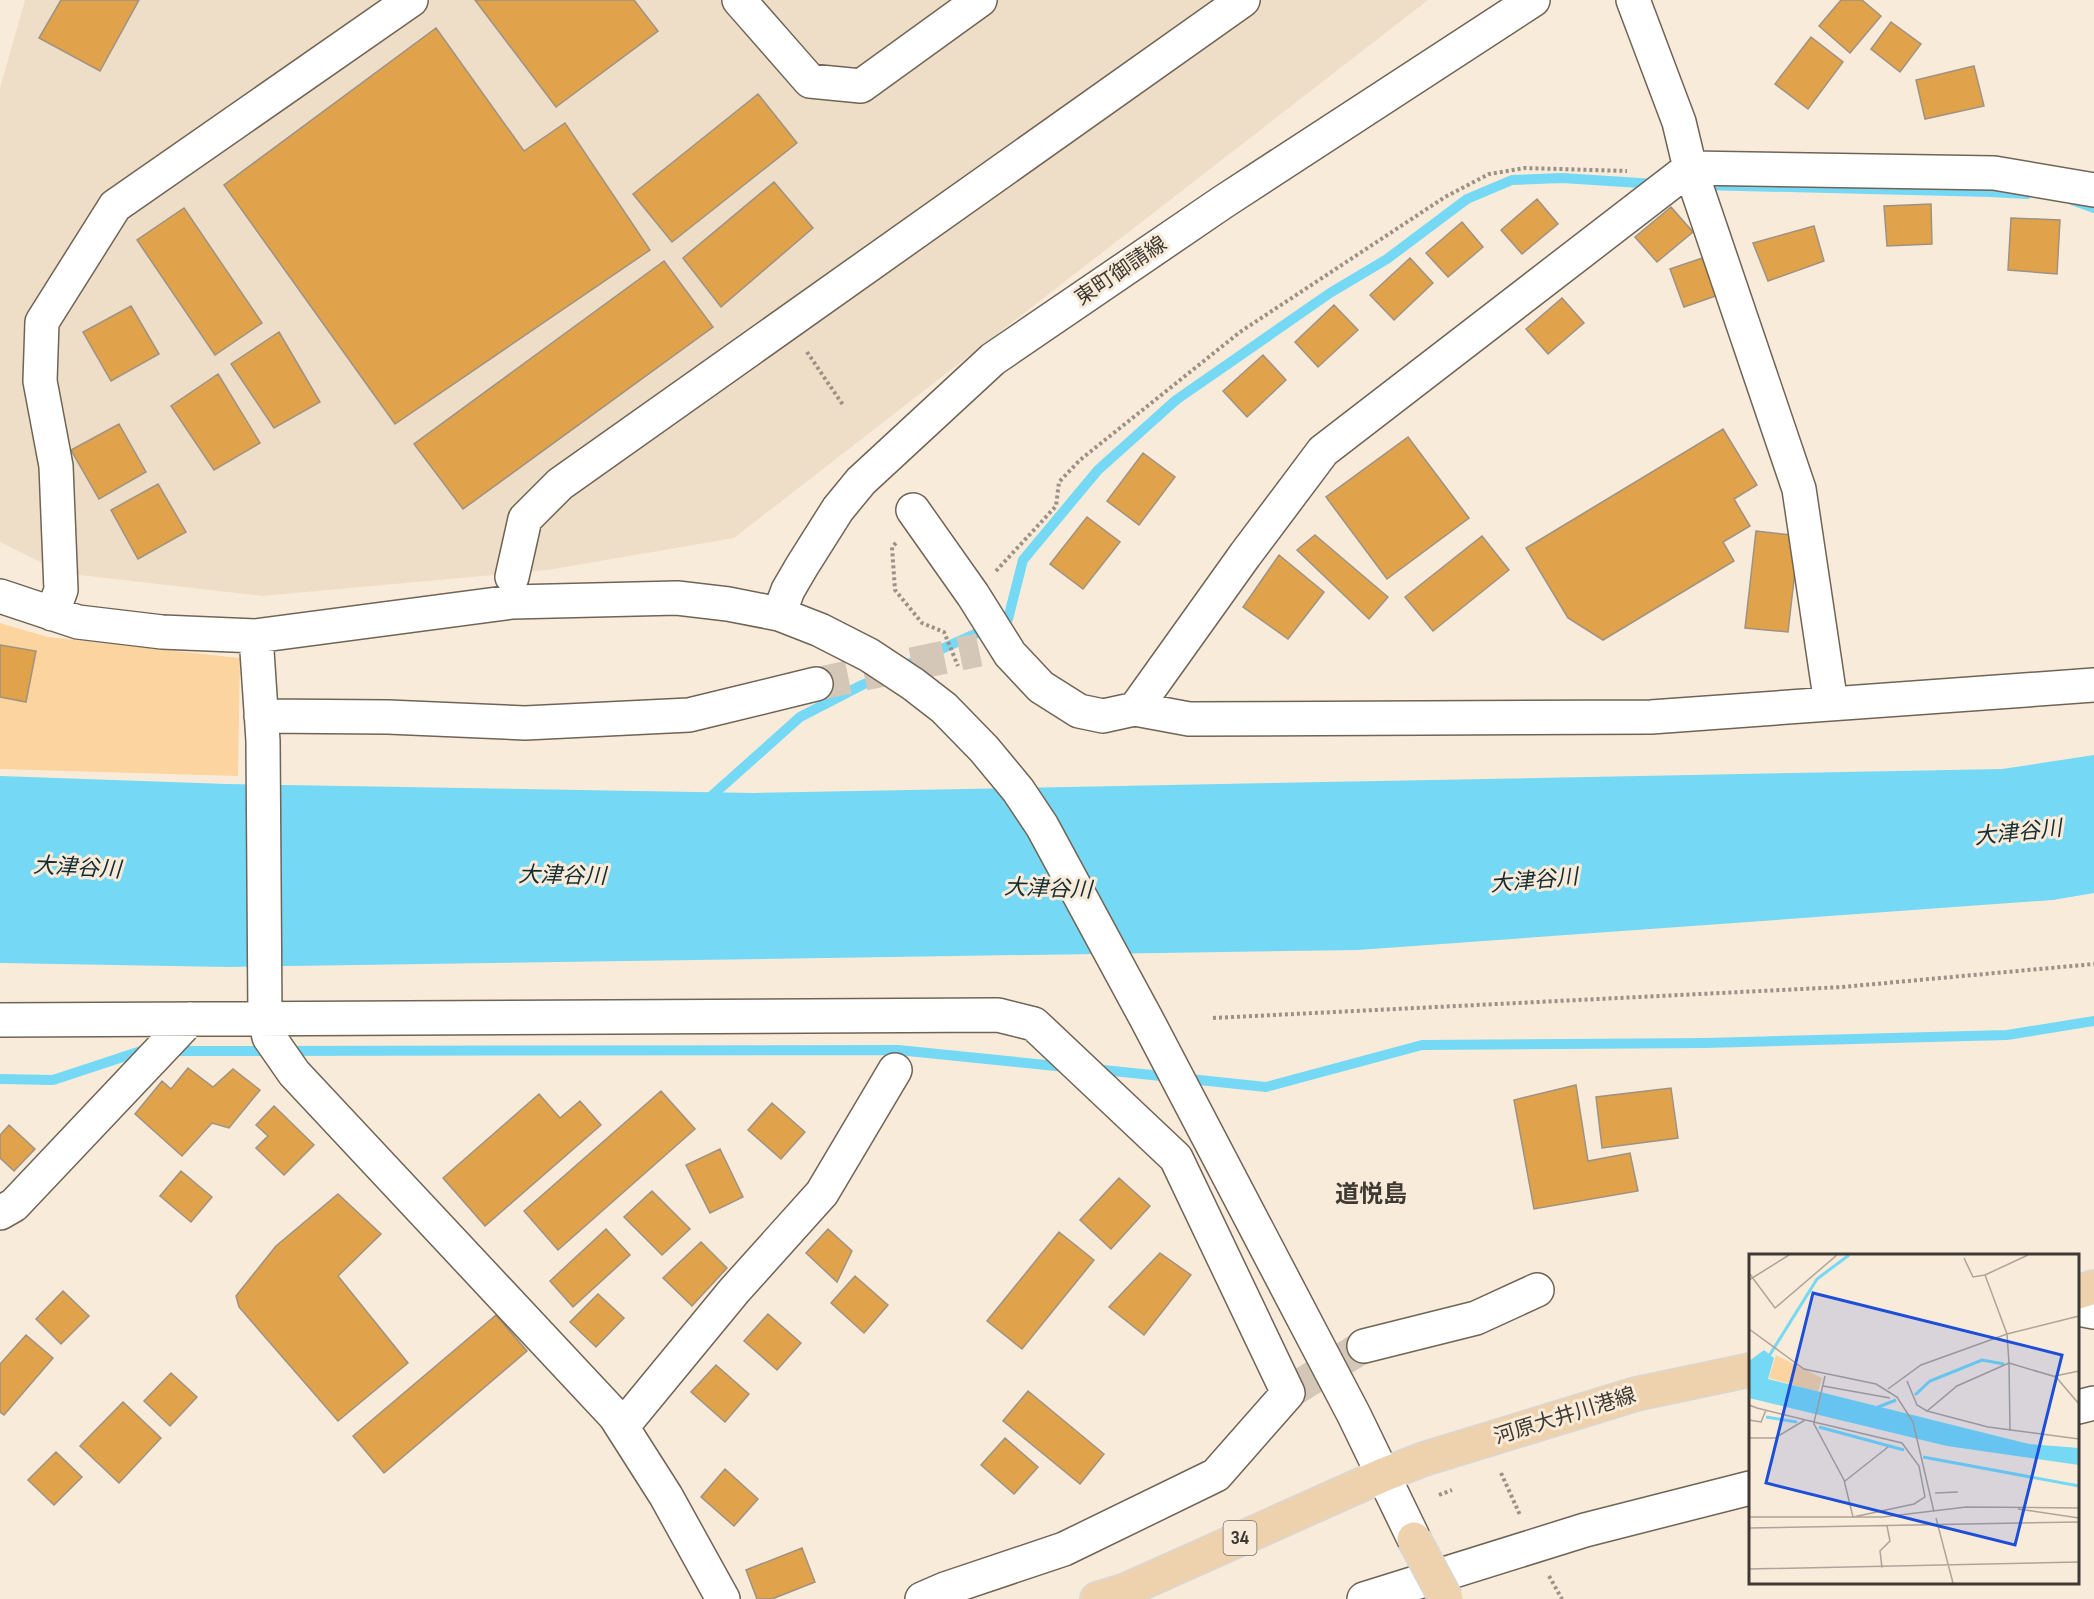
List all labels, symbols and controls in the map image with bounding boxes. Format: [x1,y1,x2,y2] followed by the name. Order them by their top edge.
[1070,231,1172,311] street label: 東町御請線
[1973,815,2065,851] water label: 大津谷川
[32,852,124,884] water label: 大津谷川
[518,862,608,890] water label: 大津谷川
[1489,864,1581,898] water label: 大津谷川
[1004,874,1094,904] water label: 大津谷川
[1335,1180,1407,1209] district label: 道悦島
[1749,1254,2079,1584] inset map
[1491,1383,1639,1449] street label: 河原大井川港線
[1224,1521,1256,1555] road number: 34

